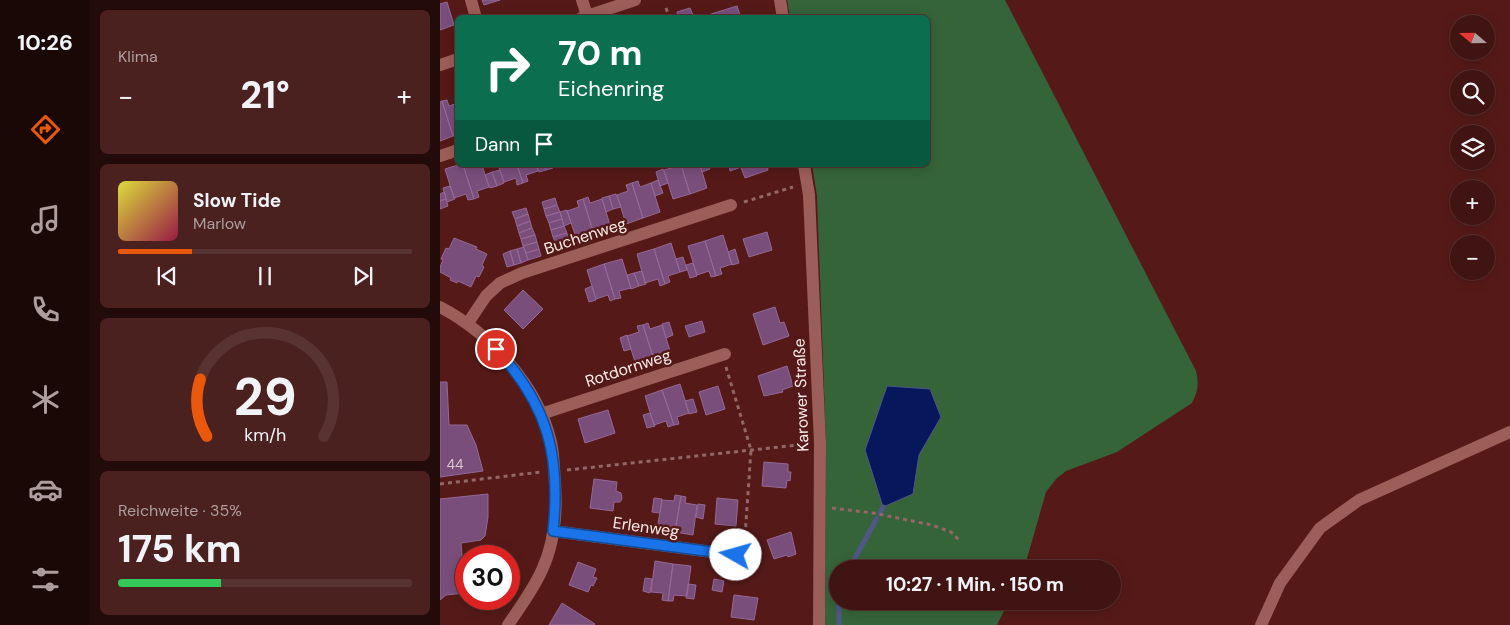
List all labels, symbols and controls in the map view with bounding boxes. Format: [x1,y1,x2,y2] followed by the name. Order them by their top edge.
[1450,15,1495,60] north arrow
[1450,15,1495,280] map controls
[17,28,73,57] text: 10:26
[558,30,642,76] text: 70 m
[475,35,540,100] icon: right
[118,46,158,67] text: Klima
[240,70,290,120] text: 21°
[1450,70,1495,115] button: search
[558,74,664,103] text: Eichenring
[118,78,133,115] text: −
[397,78,412,115] text: +
[28,112,63,147] icon: directions
[1450,125,1495,170] button: layers
[530,130,558,158] icon: arrive
[475,132,520,157] text: Dann
[1450,180,1495,225] button: +
[193,188,281,213] text: Slow Tide
[28,202,63,237] icon: music
[193,213,246,234] text: Marlow
[541,213,629,259] street label: Buchenweg
[1450,235,1495,280] button: −
[153,262,181,290] icon: previous
[251,262,279,290] icon: pause
[349,262,377,290] icon: next
[28,292,63,327] icon: phone
[475,328,517,370] pin
[482,335,510,363] icon: arrive
[789,338,813,452] street label: Karower Straße
[583,344,674,392] street label: Rotdornweg
[234,363,296,431] text: 29
[28,382,63,417] icon: climate
[244,423,286,447] text: km/h
[447,455,464,473] house number: 44
[28,472,63,507] icon: car
[118,500,242,521] text: Reichweite · 35%
[612,512,681,542] street label: Erlenweg
[118,524,242,574] text: 175 km
[709,528,761,580] position arrow
[455,545,520,610] speed limit sign: 30
[28,562,63,597] icon: filters
[886,572,1064,597] text: 10:27 · 1 Min. · 150 m

